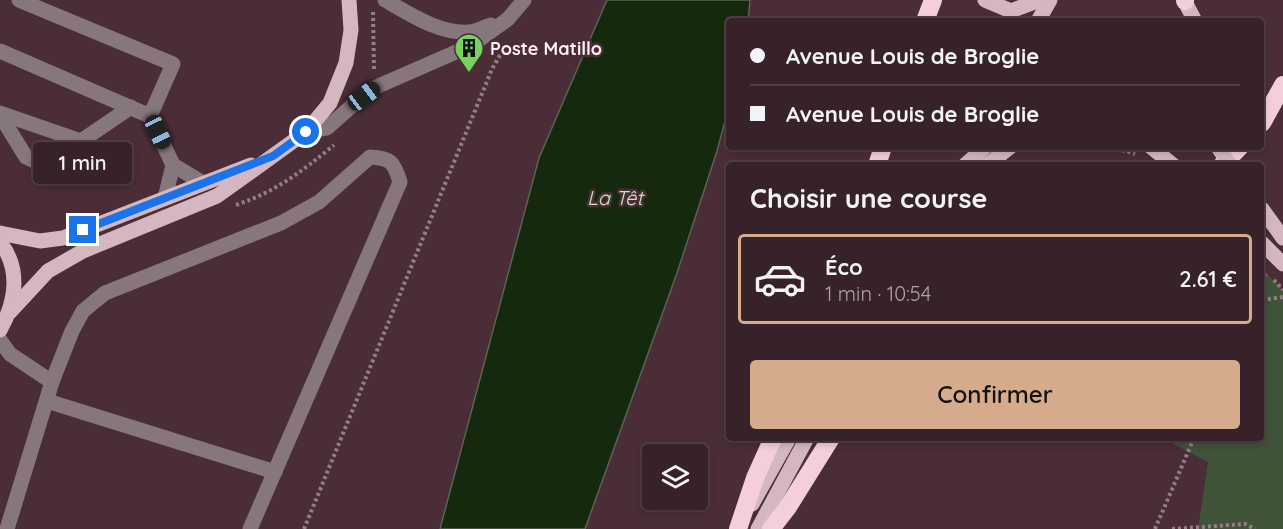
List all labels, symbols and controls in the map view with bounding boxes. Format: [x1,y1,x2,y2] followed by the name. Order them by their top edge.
[453,32,485,74] building icon: Poste Matillo
[490,37,602,60] place label: Poste Matillo
[786,42,1039,70] text: Avenue Louis de Broglie
[344,78,384,114] car
[786,100,1039,128] text: Avenue Louis de Broglie
[142,112,174,152] car
[292,118,319,145] route start
[34,143,132,185] callout: 1 min
[59,150,106,175] text: 1 min
[750,181,987,215] text: Choisir une course
[587,185,645,210] water label: La Têt
[69,216,96,243] route end
[753,252,807,306] icon: car
[825,253,863,281] text: Éco
[1179,265,1237,293] text: 2.61 €
[825,281,931,306] text: 1 min · 10:54
[750,360,1240,429] button: Confirmer
[642,444,708,510] map controls
[642,444,708,510] button: layers

